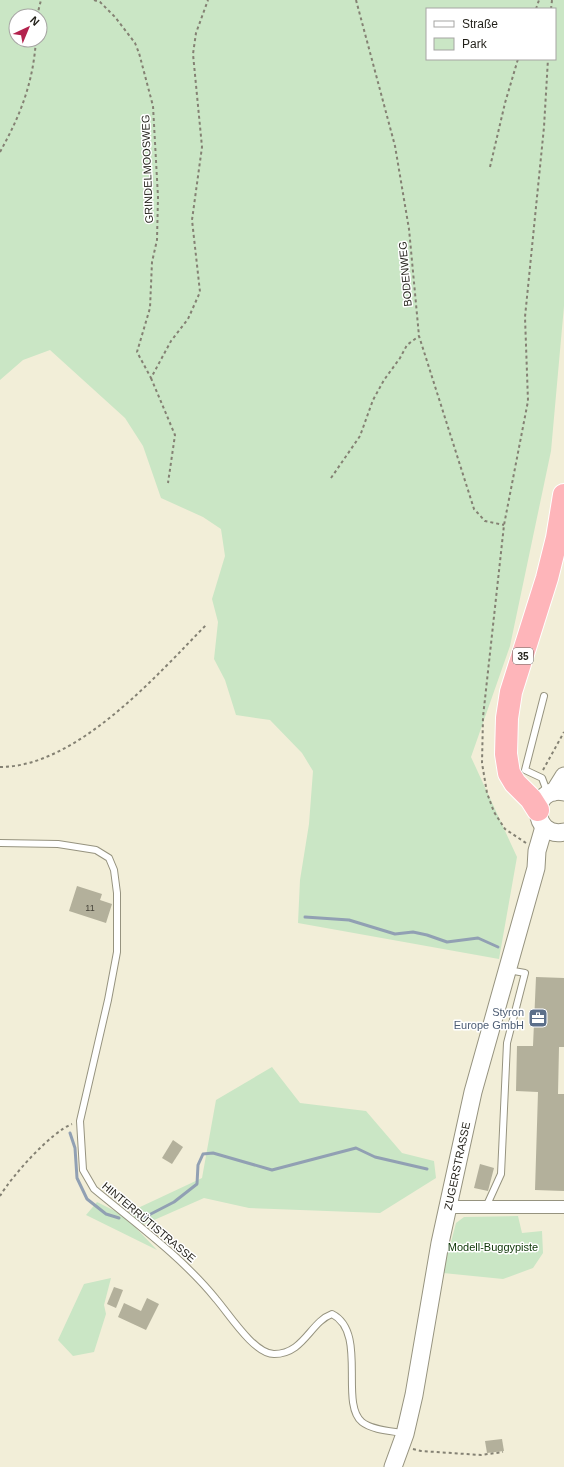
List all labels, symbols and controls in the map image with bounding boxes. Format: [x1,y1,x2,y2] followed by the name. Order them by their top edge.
[8,8,48,48] north arrow
[426,8,556,60] legend
[28,14,42,28] text: N
[462,17,498,31] text: Straße
[462,37,488,51] text: Park
[139,114,155,224] street label: GRINDELMOOSWEG
[396,241,414,307] street label: BODENWEG
[513,648,533,664] road number: 35
[85,903,95,913] house number: 11
[454,1006,524,1031] place label: Styron Europe GmbH
[527,1007,549,1029] office icon: Styron Europe GmbH
[442,1121,472,1211] street label: ZUGERSTRASSE
[100,1179,198,1265] street label: HINTERRÜTISTRASSE
[448,1241,538,1253] park label: Modell-Buggypiste

